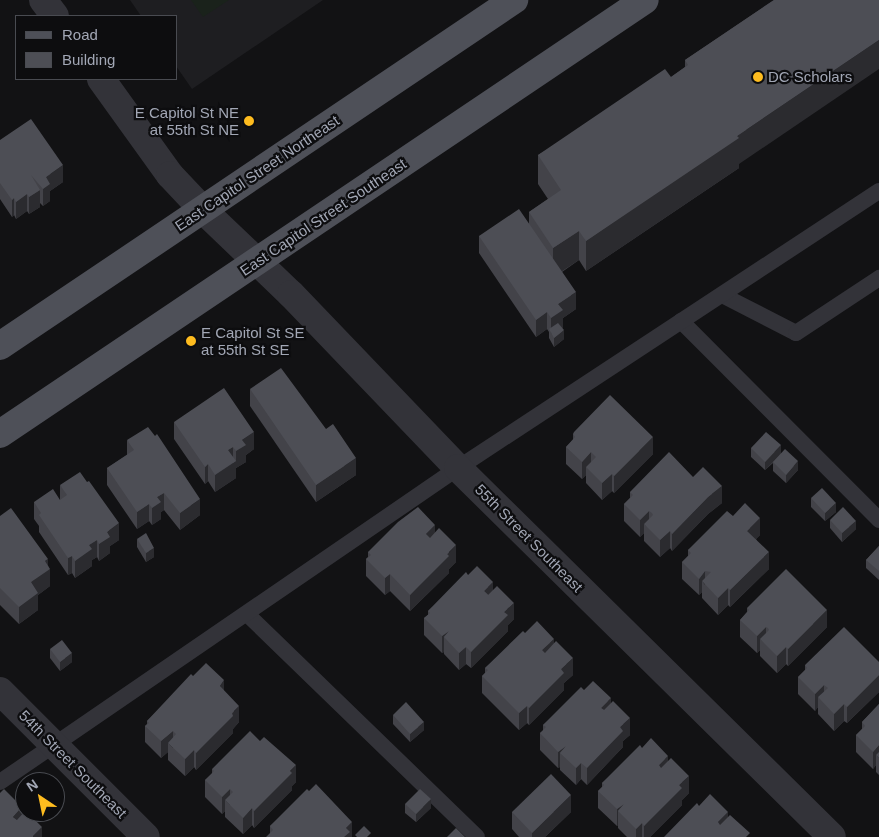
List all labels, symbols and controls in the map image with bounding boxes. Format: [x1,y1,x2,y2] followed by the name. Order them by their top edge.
[15,15,178,80] legend
[62,26,98,43] text: Road
[62,51,115,68] text: Building
[768,68,852,86] place label: DC Scholars
[752,71,764,83] marker: DC Scholars
[135,103,239,138] place label: E Capitol St NE at 55th St NE
[171,111,343,235] street label: East Capitol Street Northeast
[243,115,255,127] marker: E Capitol St NE at 55th St NE
[236,155,410,279] street label: East Capitol Street Southeast
[201,323,304,358] place label: E Capitol St SE at 55th St SE
[185,335,197,347] marker: E Capitol St SE at 55th St SE
[471,480,587,596] street label: 55th Street Southeast
[15,706,131,822] street label: 54th Street Southeast
[15,772,65,822] north arrow
[24,776,41,795] text: N

